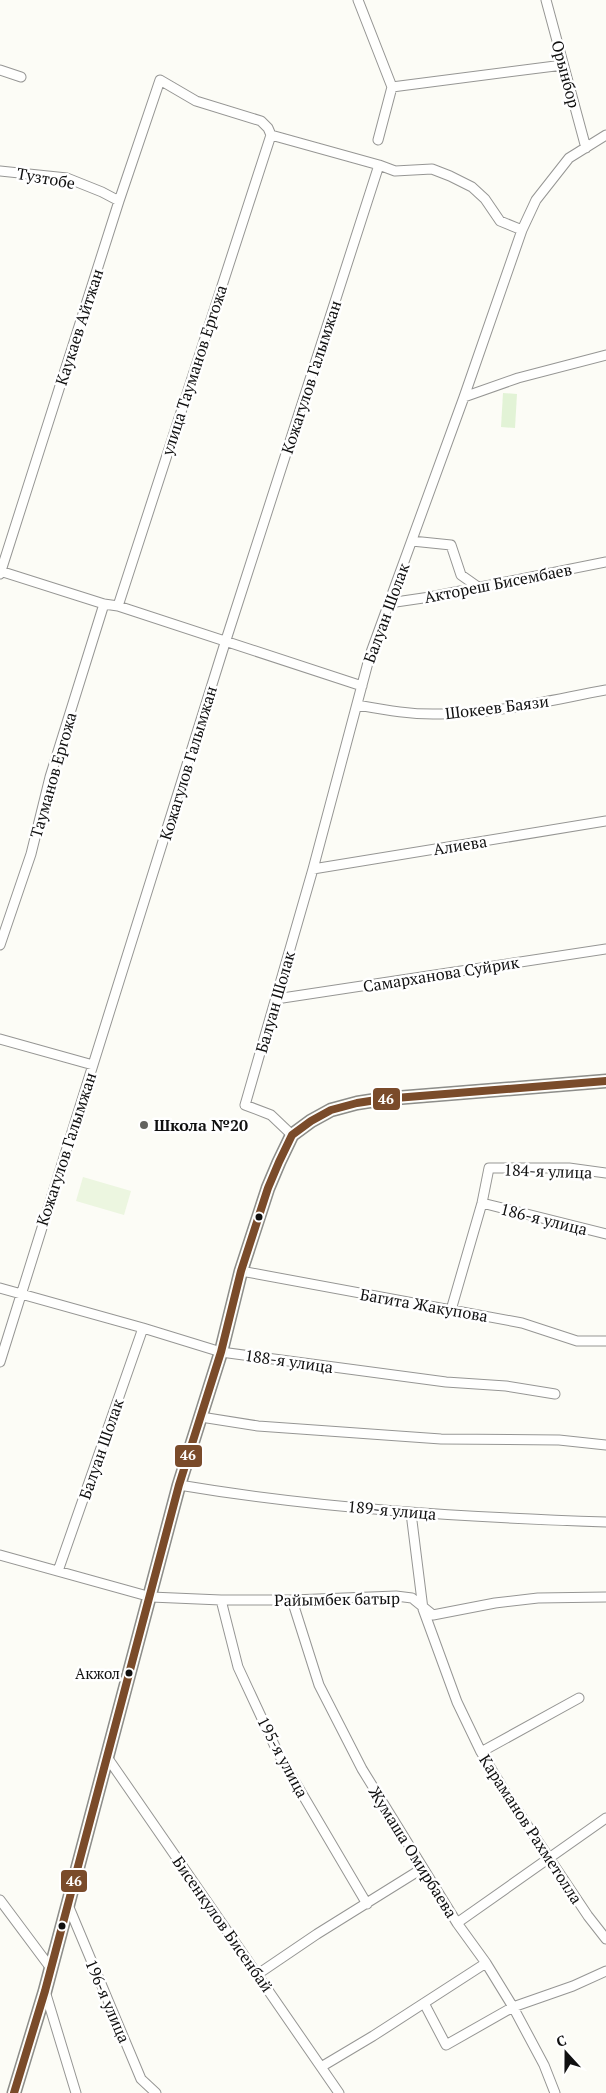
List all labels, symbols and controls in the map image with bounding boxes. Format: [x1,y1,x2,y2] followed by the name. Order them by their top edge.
[546,38,586,110] street label: Орынбор
[15,162,77,194] street label: Тузтобе
[50,266,108,388] street label: Каукаев Айтжан
[156,282,232,459] street label: улица Тауманов Ергожа
[276,297,346,457] street label: Кожагулов Галымжан
[422,558,574,608] street label: Актореш Бисембаев
[358,560,414,666] street label: Балуан Шолак
[154,683,222,843] street label: Кожагулов Галымжан
[444,690,550,724] street label: Шокеев Баязи
[25,710,81,840] street label: Тауманов Ергожа
[432,830,488,860] street label: Алиева
[250,948,300,1055] street label: Балуан Шолак
[361,951,521,997] street label: Самарханова Суйрик
[31,1069,101,1229] street label: Кожагулов Галымжан
[372,1087,401,1111] line badge: 46
[378,1089,394,1108] text: 46
[154,1114,248,1136] place label: Школа №20
[138,1119,150,1131] marker: Школа №20
[503,1158,593,1184] street label: 184-я улица
[498,1198,590,1240] street label: 186-я улица
[254,1212,264,1222] unlabelled marker
[358,1283,490,1327] street label: Багита Жакупова
[243,1344,335,1378] street label: 188-я улица
[74,1395,129,1502] street label: Балуан Шолак
[174,1444,203,1468] line badge: 46
[180,1445,196,1464] text: 46
[347,1495,437,1525] street label: 189-я улица
[274,1587,400,1611] street label: Райымбек батыр
[75,1663,120,1683] place label: Акжол
[124,1668,134,1678] marker: Акжол
[252,1713,314,1801] street label: 195-я улица
[474,1750,588,1908] street label: Караманов Рахметолла
[364,1782,462,1922] street label: Жумаша Омирбаева
[168,1852,278,1997] street label: Бисенкулов Бисенбай
[60,1869,88,1893] line badge: 46
[66,1871,82,1890] text: 46
[57,1921,67,1931] unlabelled marker
[81,1956,135,2046] street label: 196-я улица
[541,2028,591,2078] north arrow
[553,2030,569,2051] text: С

